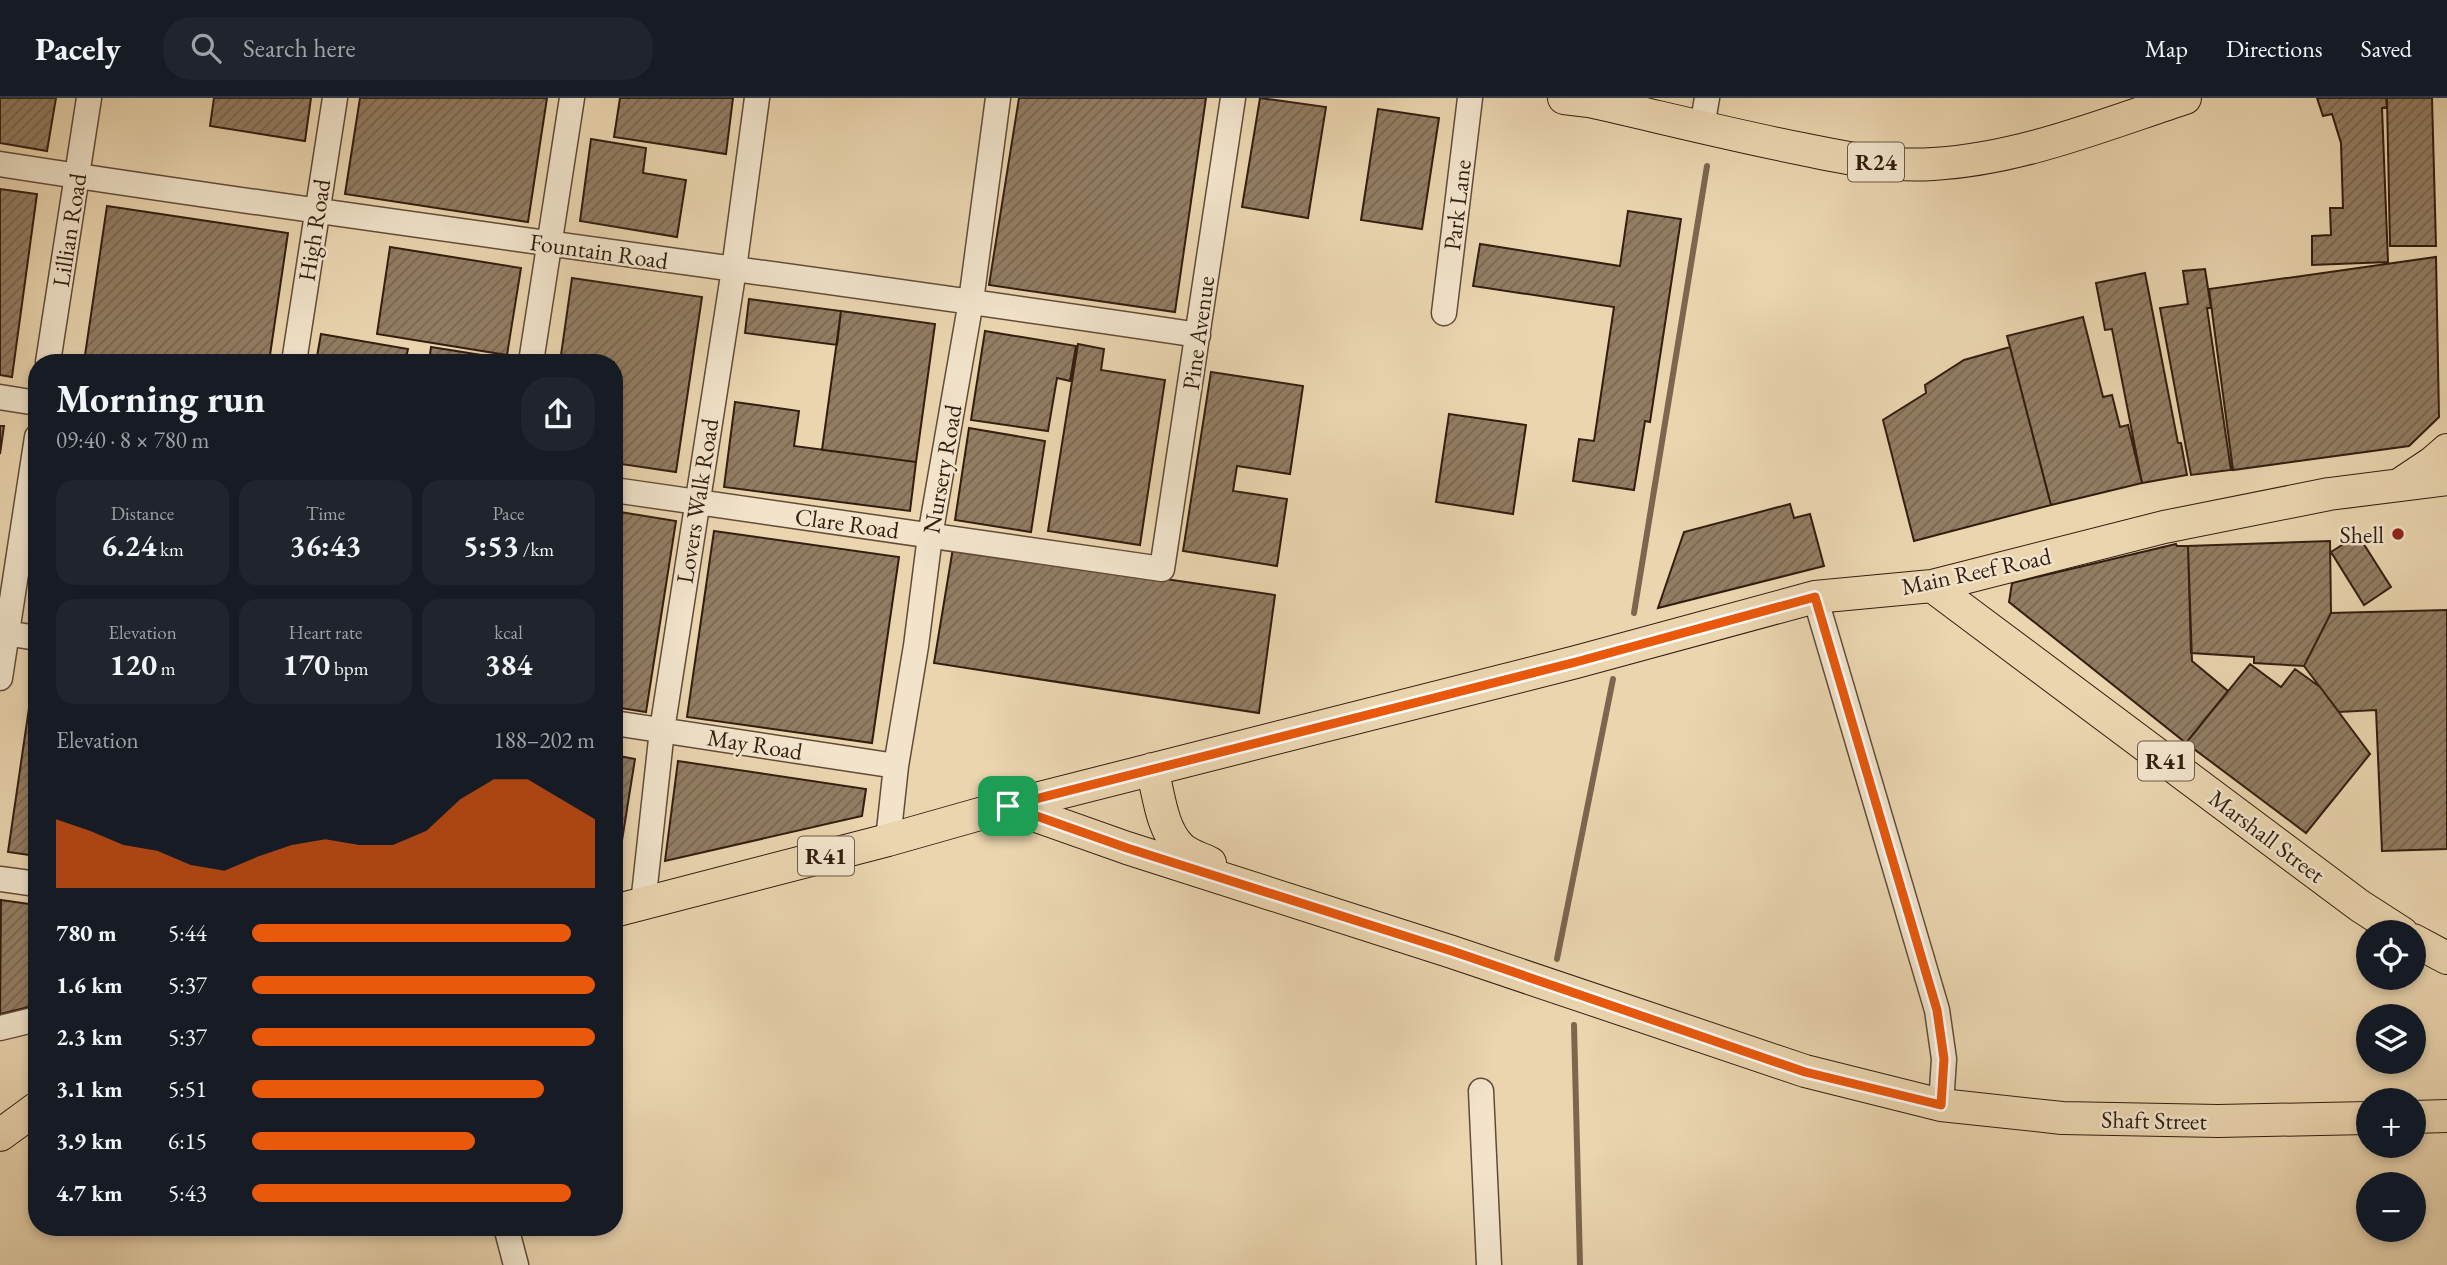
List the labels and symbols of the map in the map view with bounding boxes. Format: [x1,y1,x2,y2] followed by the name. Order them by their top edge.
[1848,142,1904,181] road number: R24
[1436,158,1478,252] street label: Park Lane
[45,170,93,289] street label: Lillian Road
[291,176,338,283] street label: High Road
[528,226,671,276] street label: Fountain Road
[1175,274,1221,392] street label: Pine Avenue
[915,401,969,536] street label: Nursery Road
[669,415,725,586] street label: Lovers Walk Road
[793,500,902,546] street label: Clare Road
[2340,519,2384,550] place label: Shell
[2390,526,2406,542] marker: Shell
[1898,540,2055,602] street label: Main Reef Road
[705,721,806,767] street label: May Road
[2138,741,2194,780] road number: R41
[978,776,1038,836] pin
[2203,782,2332,890] street label: Marshall Street
[798,836,854,876] road number: R41
[2101,1104,2208,1136] street label: Shaft Street

